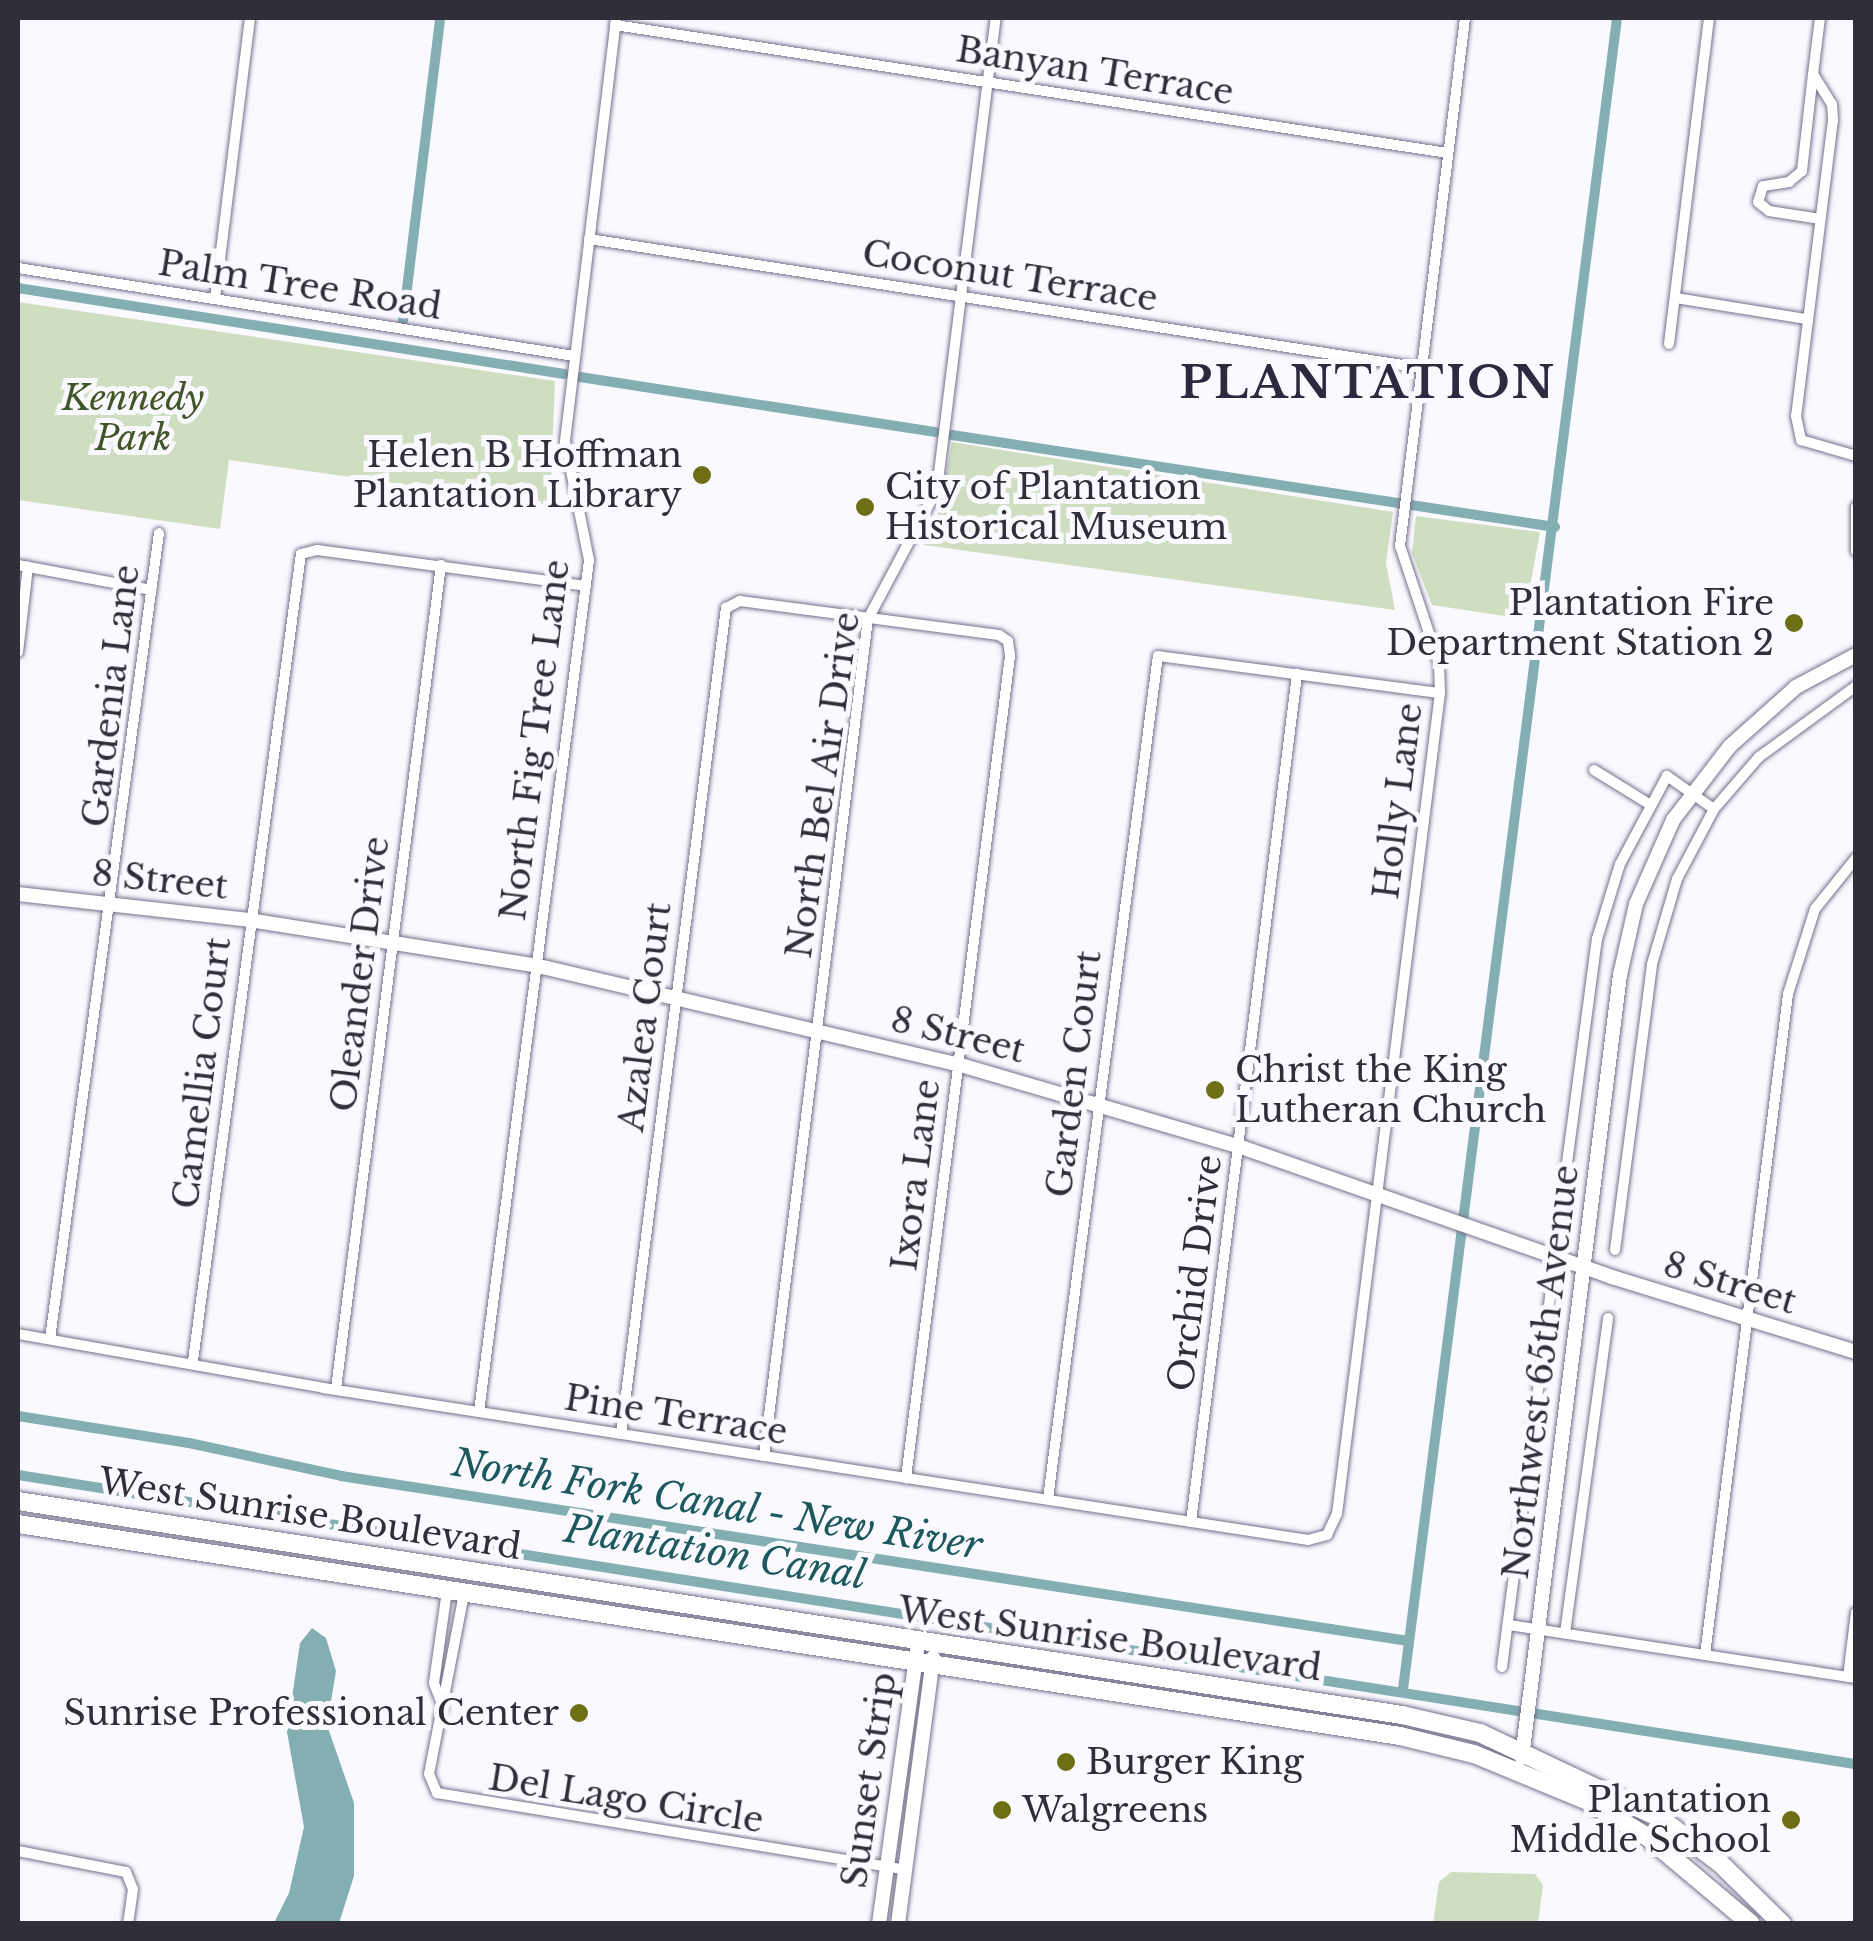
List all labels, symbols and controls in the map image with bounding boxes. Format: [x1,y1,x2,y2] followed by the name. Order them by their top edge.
[953,28,1237,114] street label: Banyan Terrace
[859,232,1161,320] street label: Coconut Terrace
[155,242,445,328] street label: Palm Tree Road
[1180,356,1556,410] district label: PLANTATION
[62,377,204,459] park label: Kennedy Park
[353,434,682,516] place label: Helen B Hoffman Plantation Library
[691,464,713,486] marker: Helen B Hoffman Plantation Library
[885,466,1227,548] place label: City of Plantation Historical Museum
[854,496,876,518] marker: City of Plantation Historical Museum
[492,556,578,924] street label: North Fig Tree Lane
[74,562,148,830] street label: Gardenia Lane
[1386,582,1774,664] place label: Plantation Fire Department Station 2
[778,608,868,962] street label: North Bel Air Drive
[1783,612,1805,634] marker: Plantation Fire Department Station 2
[1365,700,1431,902] street label: Holly Lane
[322,833,398,1115] street label: Oleander Drive
[90,852,230,908] street label: 8 Street
[610,900,680,1134] street label: Azalea Court
[164,935,240,1211] street label: Camellia Court
[1038,948,1110,1200] street label: Garden Court
[887,998,1029,1072] street label: 8 Street
[1235,1049,1546,1131] place label: Christ the King Lutheran Church
[883,1077,949,1273] street label: Ixora Lane
[1204,1079,1226,1101] marker: Christ the King Lutheran Church
[1160,1152,1230,1394] street label: Orchid Drive
[1495,1162,1587,1582] street label: Northwest 65th Avenue
[1659,1243,1801,1323] street label: 8 Street
[561,1377,791,1453] street label: Pine Terrace
[447,1439,987,1569] water label: North Fork Canal - New River
[96,1460,524,1568] street label: West Sunrise Boulevard
[560,1506,870,1598] water label: Plantation Canal
[896,1588,1324,1690] street label: West Sunrise Boulevard
[833,1669,905,1891] street label: Sunset Strip
[63,1692,559,1734] place label: Sunrise Professional Center
[568,1702,590,1724] marker: Sunrise Professional Center
[1086,1741,1305,1783] place label: Burger King
[1055,1751,1077,1773] marker: Burger King
[486,1757,766,1841] street label: Del Lago Circle
[1510,1779,1771,1861] place label: Plantation Middle School
[1022,1789,1208,1831] place label: Walgreens
[991,1799,1013,1821] marker: Walgreens
[1780,1809,1802,1831] marker: Plantation Middle School

